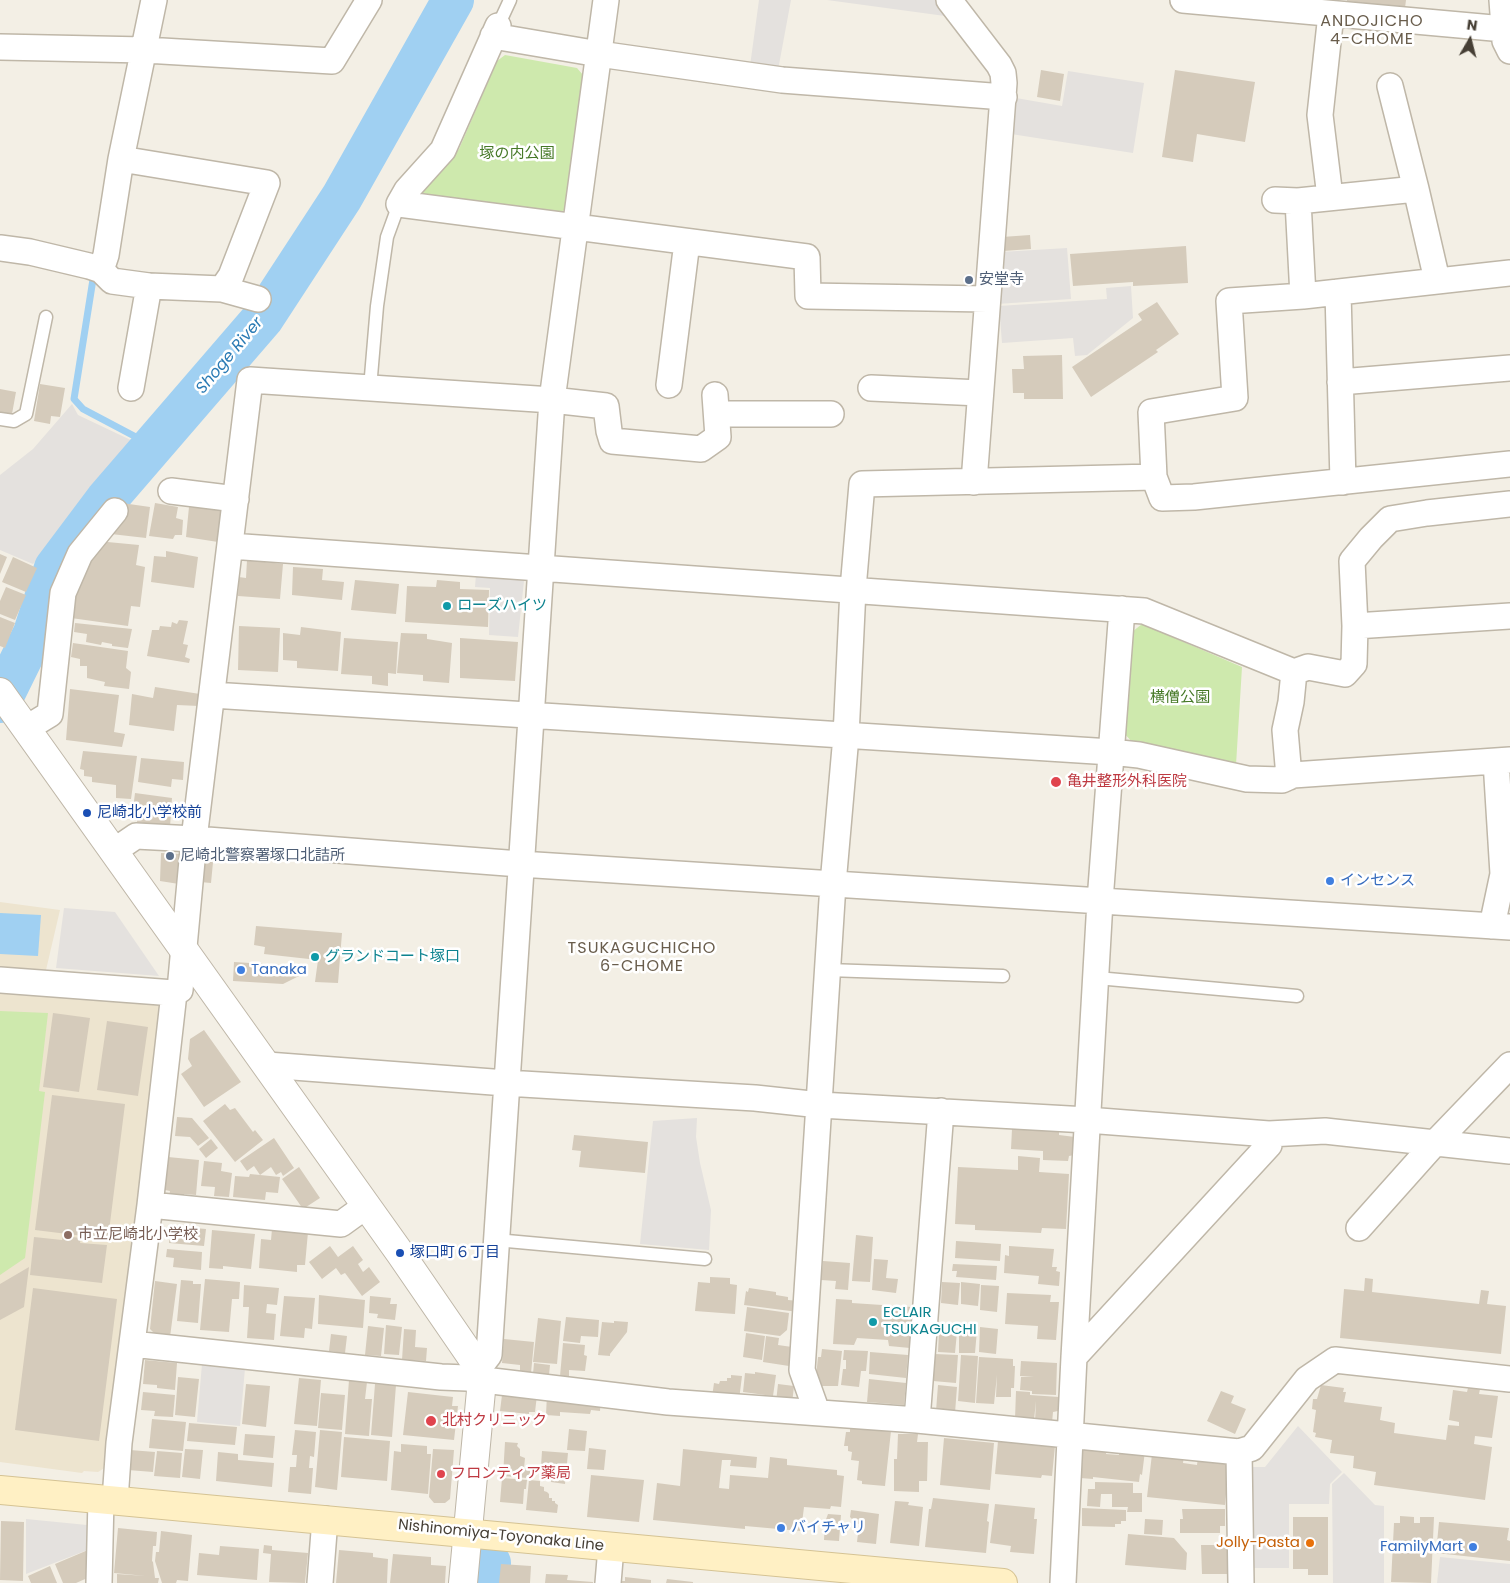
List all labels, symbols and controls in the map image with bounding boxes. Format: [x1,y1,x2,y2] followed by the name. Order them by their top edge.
[1319,12,1425,50] district label: ANDOJICHO 4-CHOME
[1445,15,1495,65] north arrow
[1465,15,1479,36] text: N
[480,145,554,163] park label: 塚の内公園
[979,271,1024,289] place label: 安堂寺
[963,274,975,286] marker: 安堂寺
[192,314,268,398] water label: Shoge River
[457,597,547,615] place label: ローズハイツ
[441,600,453,612] marker: ローズハイツ
[1150,689,1210,707] park label: 横僧公園
[1067,773,1187,791] place label: 亀井整形外科医院
[1049,775,1063,789] marker: 亀井整形外科医院
[97,804,202,822] place label: 尼崎北小学校前
[81,807,93,819] marker: 尼崎北小学校前
[180,847,345,865] place label: 尼崎北警察署塚口北詰所
[164,850,176,862] marker: 尼崎北警察署塚口北詰所
[1340,872,1415,890] place label: インセンス
[1324,875,1336,887] marker: インセンス
[566,939,718,977] district label: TSUKAGUCHICHO 6-CHOME
[325,948,460,966] place label: グランドコート塚口
[309,951,321,963] marker: グランドコート塚口
[251,961,307,979] place label: Tanaka
[235,964,247,976] marker: Tanaka
[78,1226,198,1244] place label: 市立尼崎北小学校
[62,1229,74,1241] marker: 市立尼崎北小学校
[410,1244,500,1262] place label: 塚口町６丁目
[394,1247,406,1259] marker: 塚口町６丁目
[883,1304,977,1339] place label: ECLAIR TSUKAGUCHI
[867,1316,879,1328] marker: ECLAIR TSUKAGUCHI
[442,1412,547,1430] place label: 北村クリニック
[424,1414,438,1428] marker: 北村クリニック
[451,1465,571,1483] place label: フロンティア薬局
[435,1468,447,1480] marker: フロンティア薬局
[397,1516,605,1556] street label: Nishinomiya-Toyonaka Line
[791,1519,866,1537] place label: バイチャリ
[775,1522,787,1534] marker: バイチャリ
[1216,1534,1300,1552] place label: Jolly-Pasta
[1304,1537,1316,1549] marker: Jolly-Pasta
[1380,1538,1463,1556] place label: FamilyMart
[1467,1541,1479,1553] marker: FamilyMart

